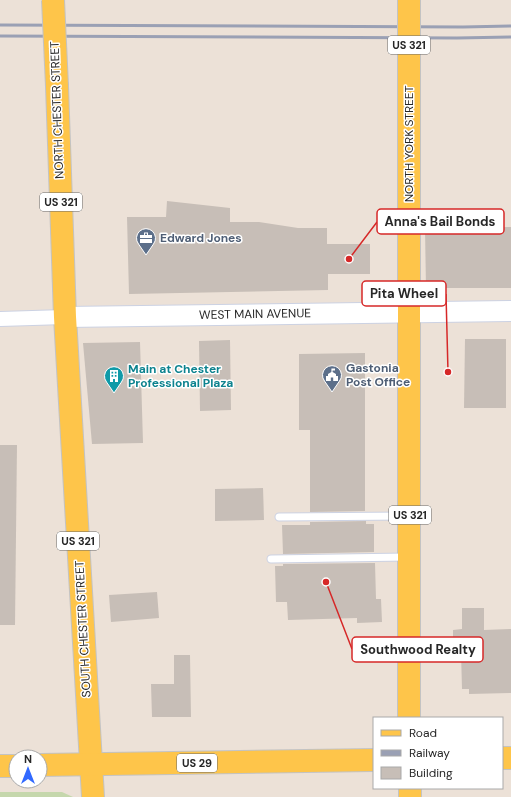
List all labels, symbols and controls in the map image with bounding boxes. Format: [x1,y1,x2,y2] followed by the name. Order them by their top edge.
[388,36,430,54] road number: US 321
[47,41,67,179] street label: NORTH CHESTER STREET
[401,85,417,202] street label: NORTH YORK STREET
[40,193,82,211] road number: US 321
[377,209,504,234] callout: Anna's Bail Bonds
[384,213,496,230] text: Anna's Bail Bonds
[135,227,157,255] office icon: Edward Jones
[160,230,242,246] place label: Edward Jones
[362,281,446,306] callout: Pita Wheel
[370,285,438,302] text: Pita Wheel
[199,305,311,323] street label: WEST MAIN AVENUE
[346,360,410,390] place label: Gastonia Post Office
[128,361,233,391] place label: Main at Chester Professional Plaza
[321,364,343,392] public building icon: Gastonia Post Office
[103,365,125,393] building icon: Main at Chester Professional Plaza
[389,506,431,524] road number: US 321
[57,532,99,550] road number: US 321
[71,560,95,698] street label: SOUTH CHESTER STREET
[352,637,483,662] callout: Southwood Realty
[360,641,476,658] text: Southwood Realty
[373,717,503,789] legend
[409,725,437,741] text: Road
[409,745,450,761] text: Railway
[8,749,48,789] north arrow
[24,752,32,766] text: N
[177,754,217,772] road number: US 29
[409,765,453,781] text: Building

